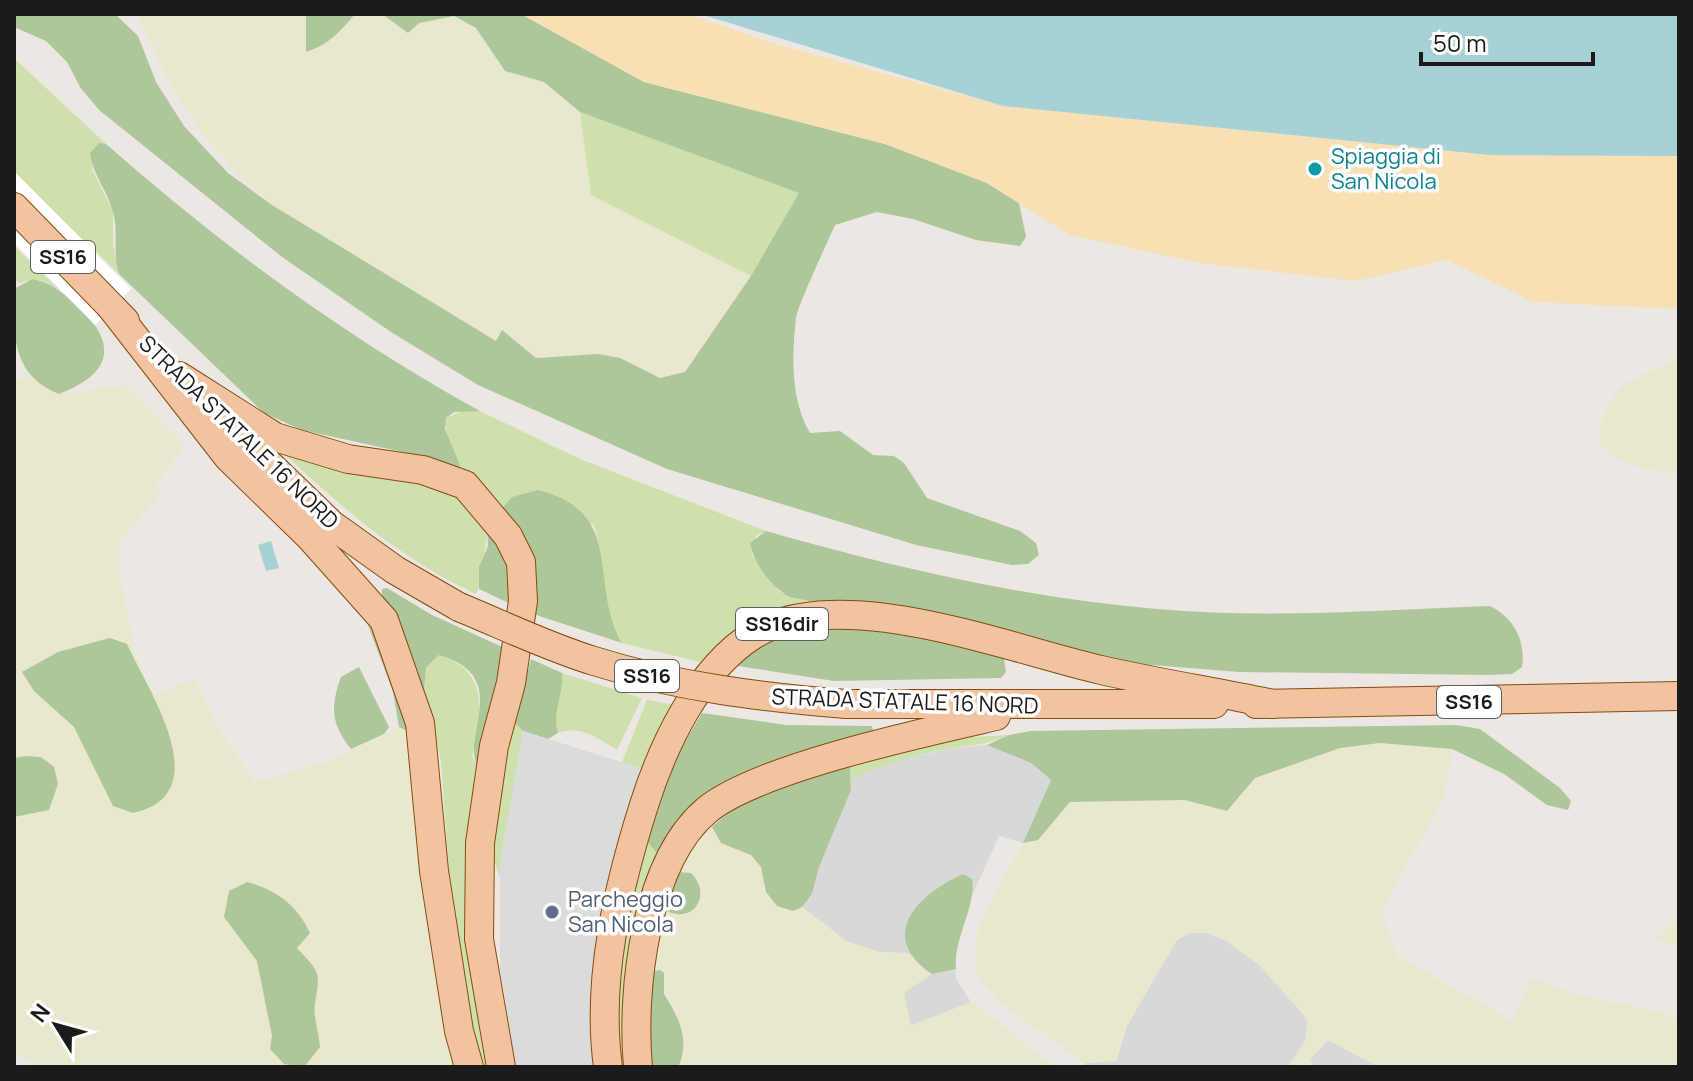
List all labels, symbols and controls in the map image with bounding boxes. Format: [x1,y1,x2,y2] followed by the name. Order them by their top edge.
[1421,16,1593,66] scale bar
[1433,26,1487,59] text: 50 m
[1331,141,1441,196] place label: Spiaggia di San Nicola
[1306,160,1324,178] marker: Spiaggia di San Nicola
[31,241,95,273] road number: SS16
[133,328,345,536] street label: STRADA STATALE 16 NORD
[736,608,828,640] road number: SS16dir
[615,660,679,692] road number: SS16
[771,681,1039,721] street label: STRADA STATALE 16 NORD
[1437,686,1501,718] road number: SS16
[568,884,683,939] place label: Parcheggio San Nicola
[543,903,561,921] marker: Parcheggio San Nicola
[16,985,96,1065] north arrow
[23,998,57,1028] text: N

